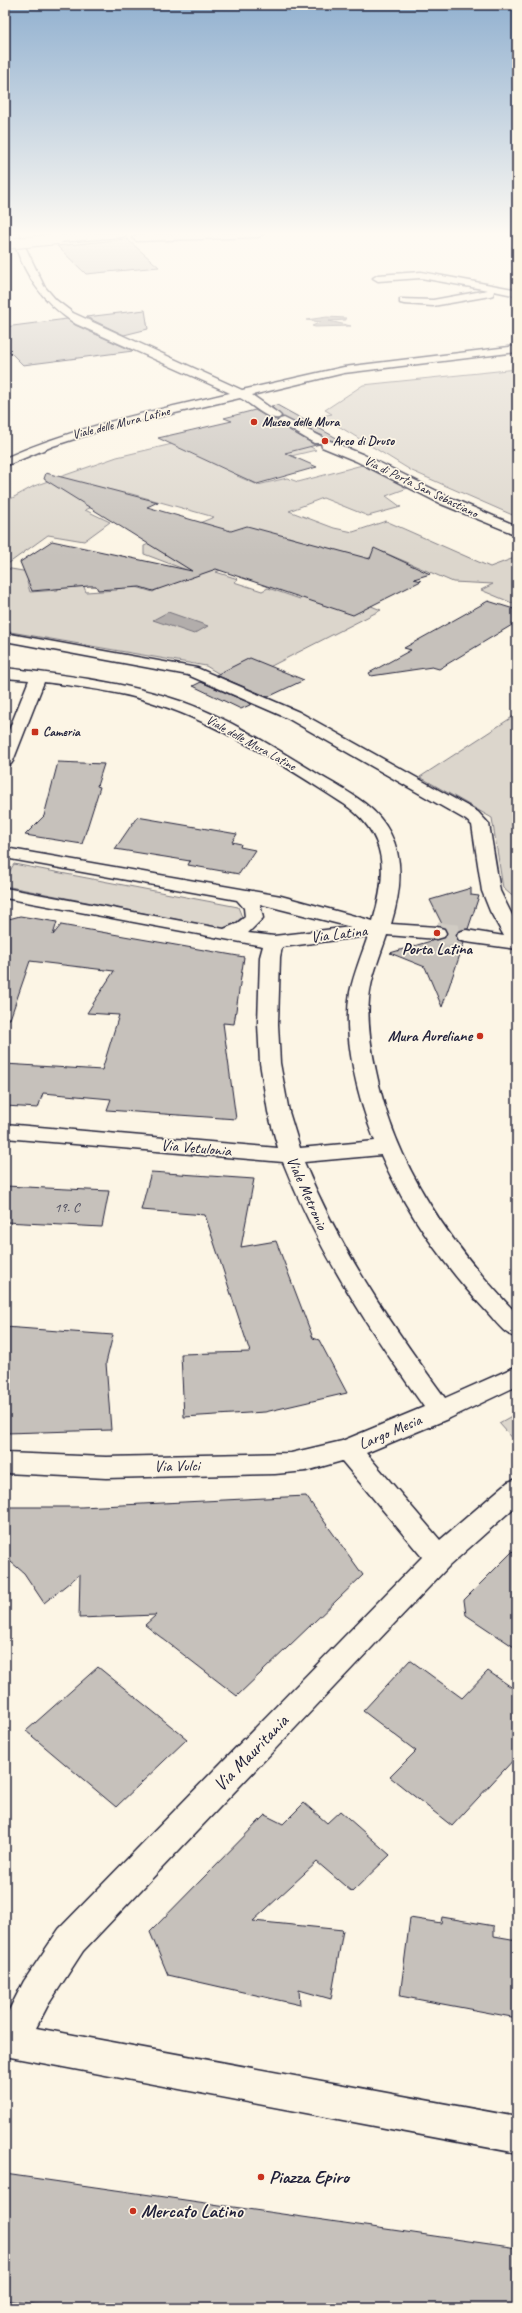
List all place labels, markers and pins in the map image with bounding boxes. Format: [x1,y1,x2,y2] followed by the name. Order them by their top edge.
[262,414,341,430] place label: Museo delle Mura
[249,417,259,427] marker: Museo delle Mura
[333,433,395,449] place label: Arco di Druso
[320,436,330,446] marker: Arco di Druso
[43,724,81,740] place label: Cameria
[30,727,40,737] marker: Cameria
[432,928,442,938] marker: Porta Latina
[402,939,474,959] place label: Porta Latina
[388,1026,474,1046] place label: Mura Aureliane
[475,1031,485,1041] marker: Mura Aureliane
[269,2165,351,2189] place label: Piazza Epiro
[256,2172,266,2182] marker: Piazza Epiro
[141,2199,244,2223] place label: Mercato Latino
[128,2206,138,2216] marker: Mercato Latino

